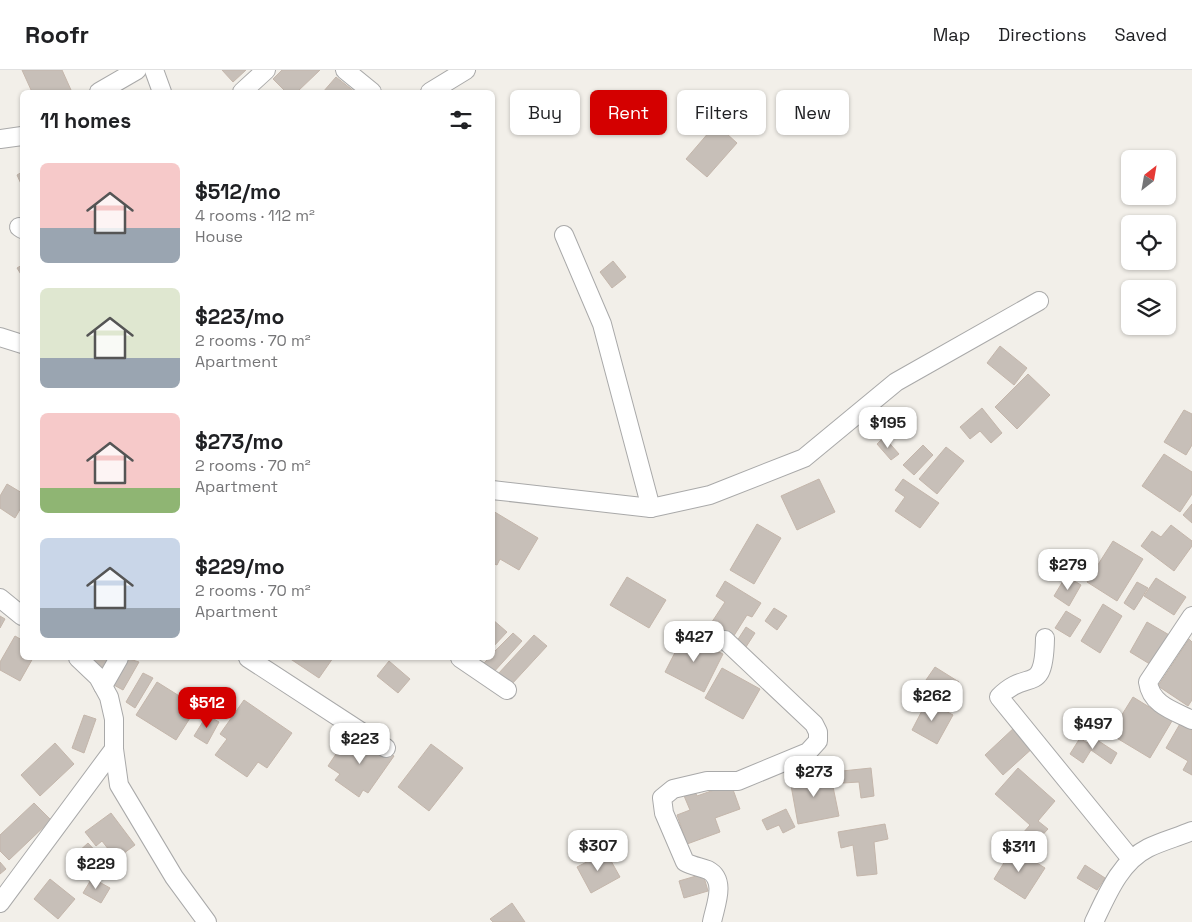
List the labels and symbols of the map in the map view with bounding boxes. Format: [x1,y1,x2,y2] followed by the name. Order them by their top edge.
[1121,150,1176,205] north arrow
[858,406,918,449] pin: $195
[1038,548,1098,591] pin: $279
[664,620,724,663] pin: $427
[902,680,962,722] pin: $262
[177,686,237,729] pin: $512
[1063,708,1123,750] pin: $497
[330,722,390,765] pin: $223
[784,756,844,798] pin: $273
[568,830,628,872] pin: $307
[989,830,1049,873] pin: $311
[66,848,126,890] pin: $229

